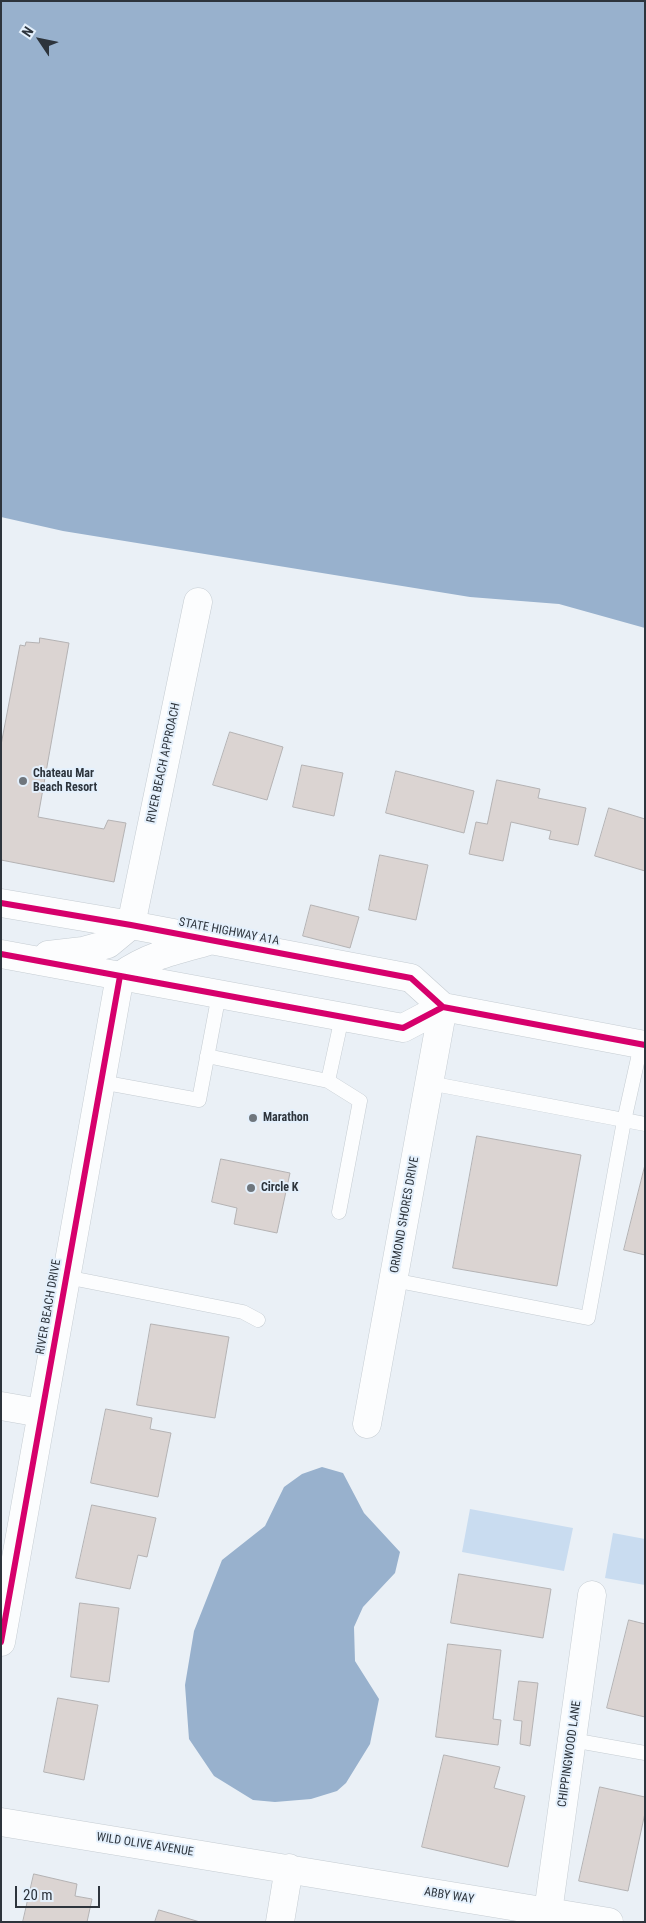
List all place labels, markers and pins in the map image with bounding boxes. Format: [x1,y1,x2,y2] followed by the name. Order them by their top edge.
[33,767,97,795] place label: Chateau Mar Beach Resort
[17,775,29,787] marker: Chateau Mar Beach Resort
[263,1111,309,1125] place label: Marathon
[247,1112,259,1124] marker: Marathon
[261,1181,298,1195] place label: Circle K
[245,1182,257,1194] marker: Circle K

